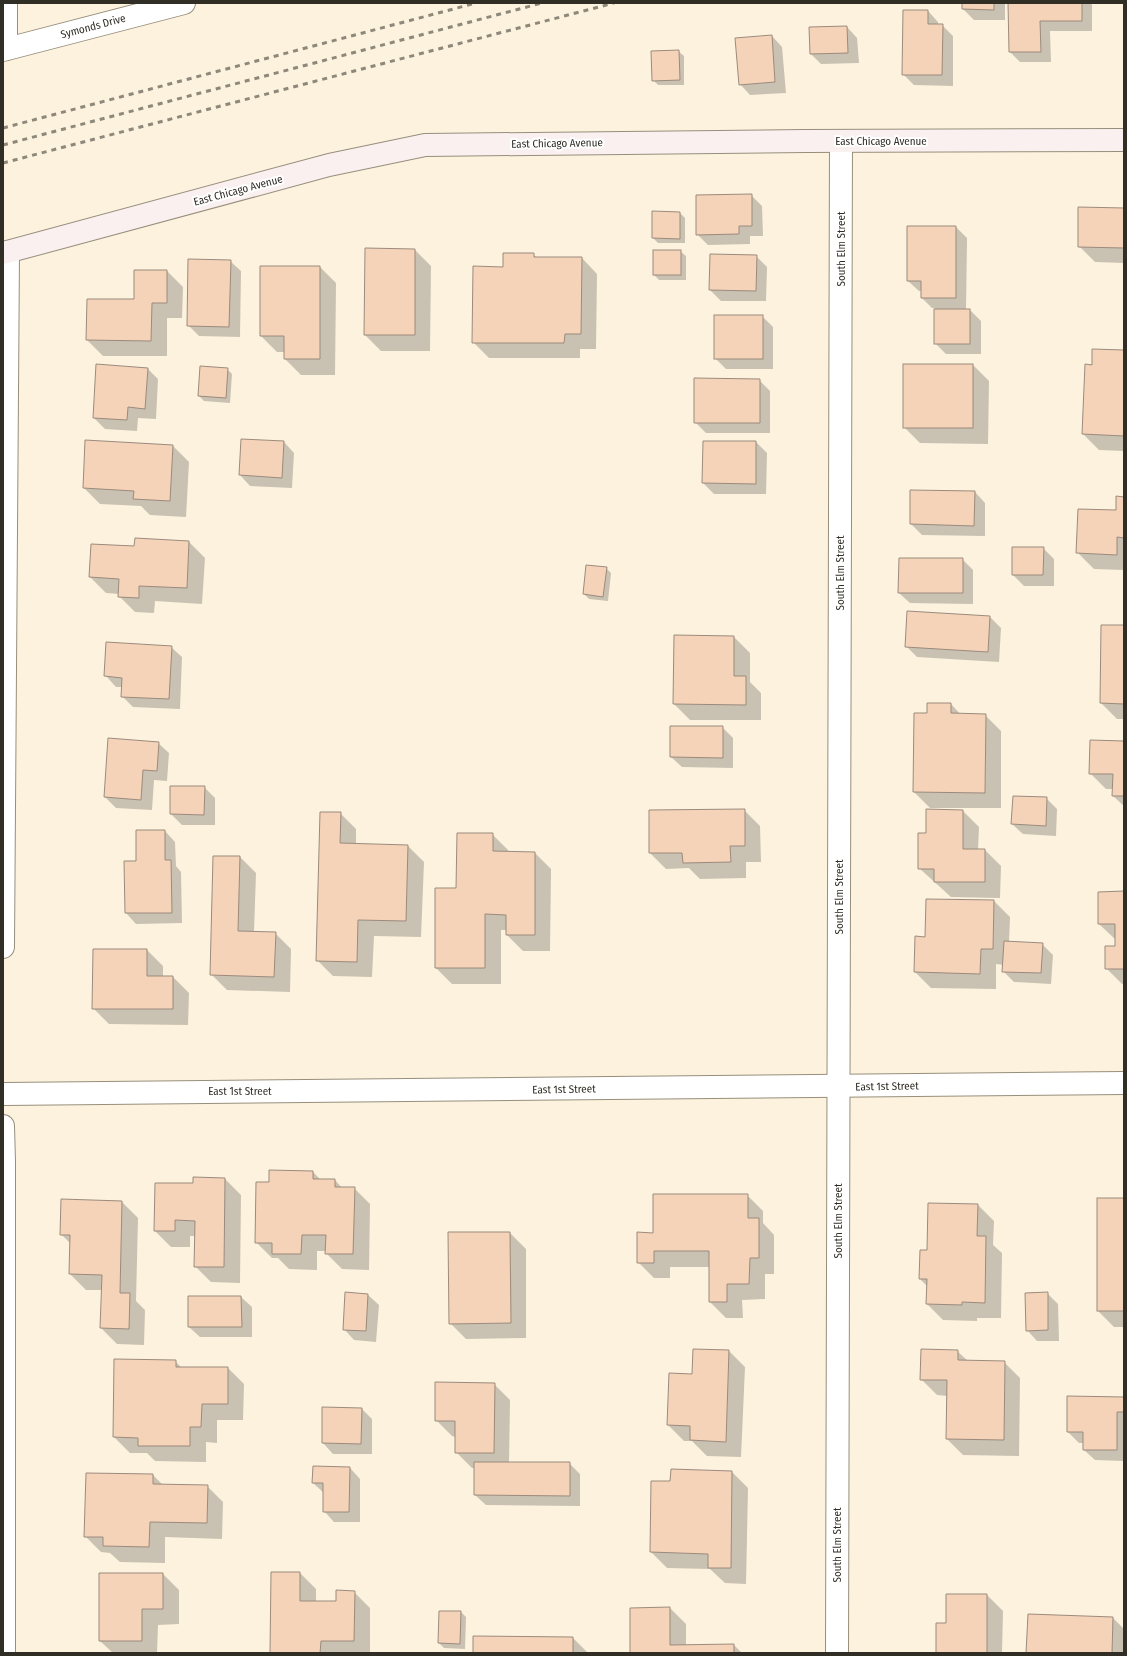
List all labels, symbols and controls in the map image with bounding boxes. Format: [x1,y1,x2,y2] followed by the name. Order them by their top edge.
[59,12,127,41] street label: Symonds Drive
[835,135,927,148] street label: East Chicago Avenue
[511,136,603,151] street label: East Chicago Avenue
[192,172,284,209] street label: East Chicago Avenue
[835,211,848,287] street label: South Elm Street
[834,535,847,611] street label: South Elm Street
[833,859,846,935] street label: South Elm Street
[855,1079,919,1094] street label: East 1st Street
[532,1082,596,1097] street label: East 1st Street
[208,1085,272,1098] street label: East 1st Street
[832,1183,845,1259] street label: South Elm Street
[831,1507,844,1583] street label: South Elm Street

